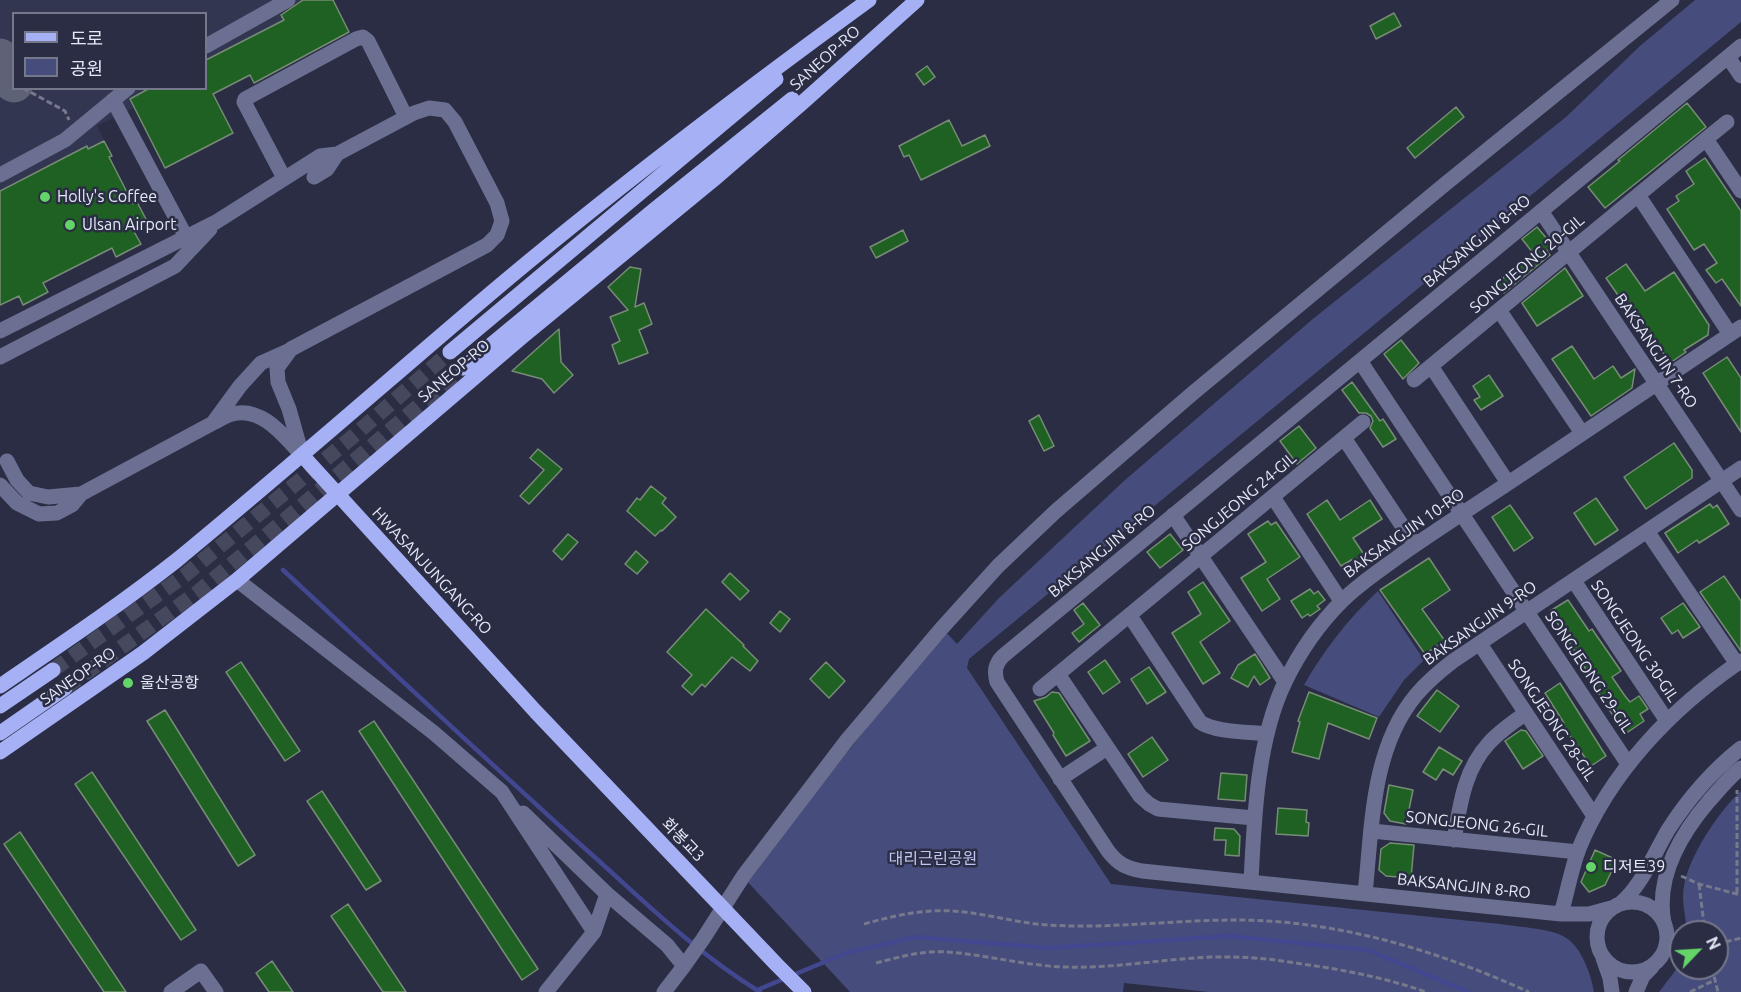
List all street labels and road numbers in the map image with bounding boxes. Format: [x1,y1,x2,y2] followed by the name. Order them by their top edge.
[786,21,864,95] street label: SANEOP-RO
[1419,191,1535,291] street label: BAKSANGJIN 8-RO
[1466,211,1588,317] street label: SONGJEONG 20-GIL
[1611,290,1701,412] street label: BAKSANGJIN 7-RO
[414,335,494,407] street label: SANEOP-RO
[1178,449,1300,555] street label: SONGJEONG 24-GIL
[1340,484,1468,582] street label: BAKSANGJIN 10-RO
[1044,501,1160,601] street label: BAKSANGJIN 8-RO
[368,503,496,639] street label: HWASANJUNGANG-RO
[1587,576,1683,706] street label: SONGJEONG 30-GIL
[1420,577,1540,669] street label: BAKSANGJIN 9-RO
[1541,607,1637,737] street label: SONGJEONG 29-GIL
[36,643,120,709] street label: SANEOP-RO
[1504,655,1600,785] street label: SONGJEONG 28-GIL
[1405,807,1549,841] street label: SONGJEONG 26-GIL
[658,814,708,866] street label: 화봉교3
[1396,869,1532,903] street label: BAKSANGJIN 8-RO

